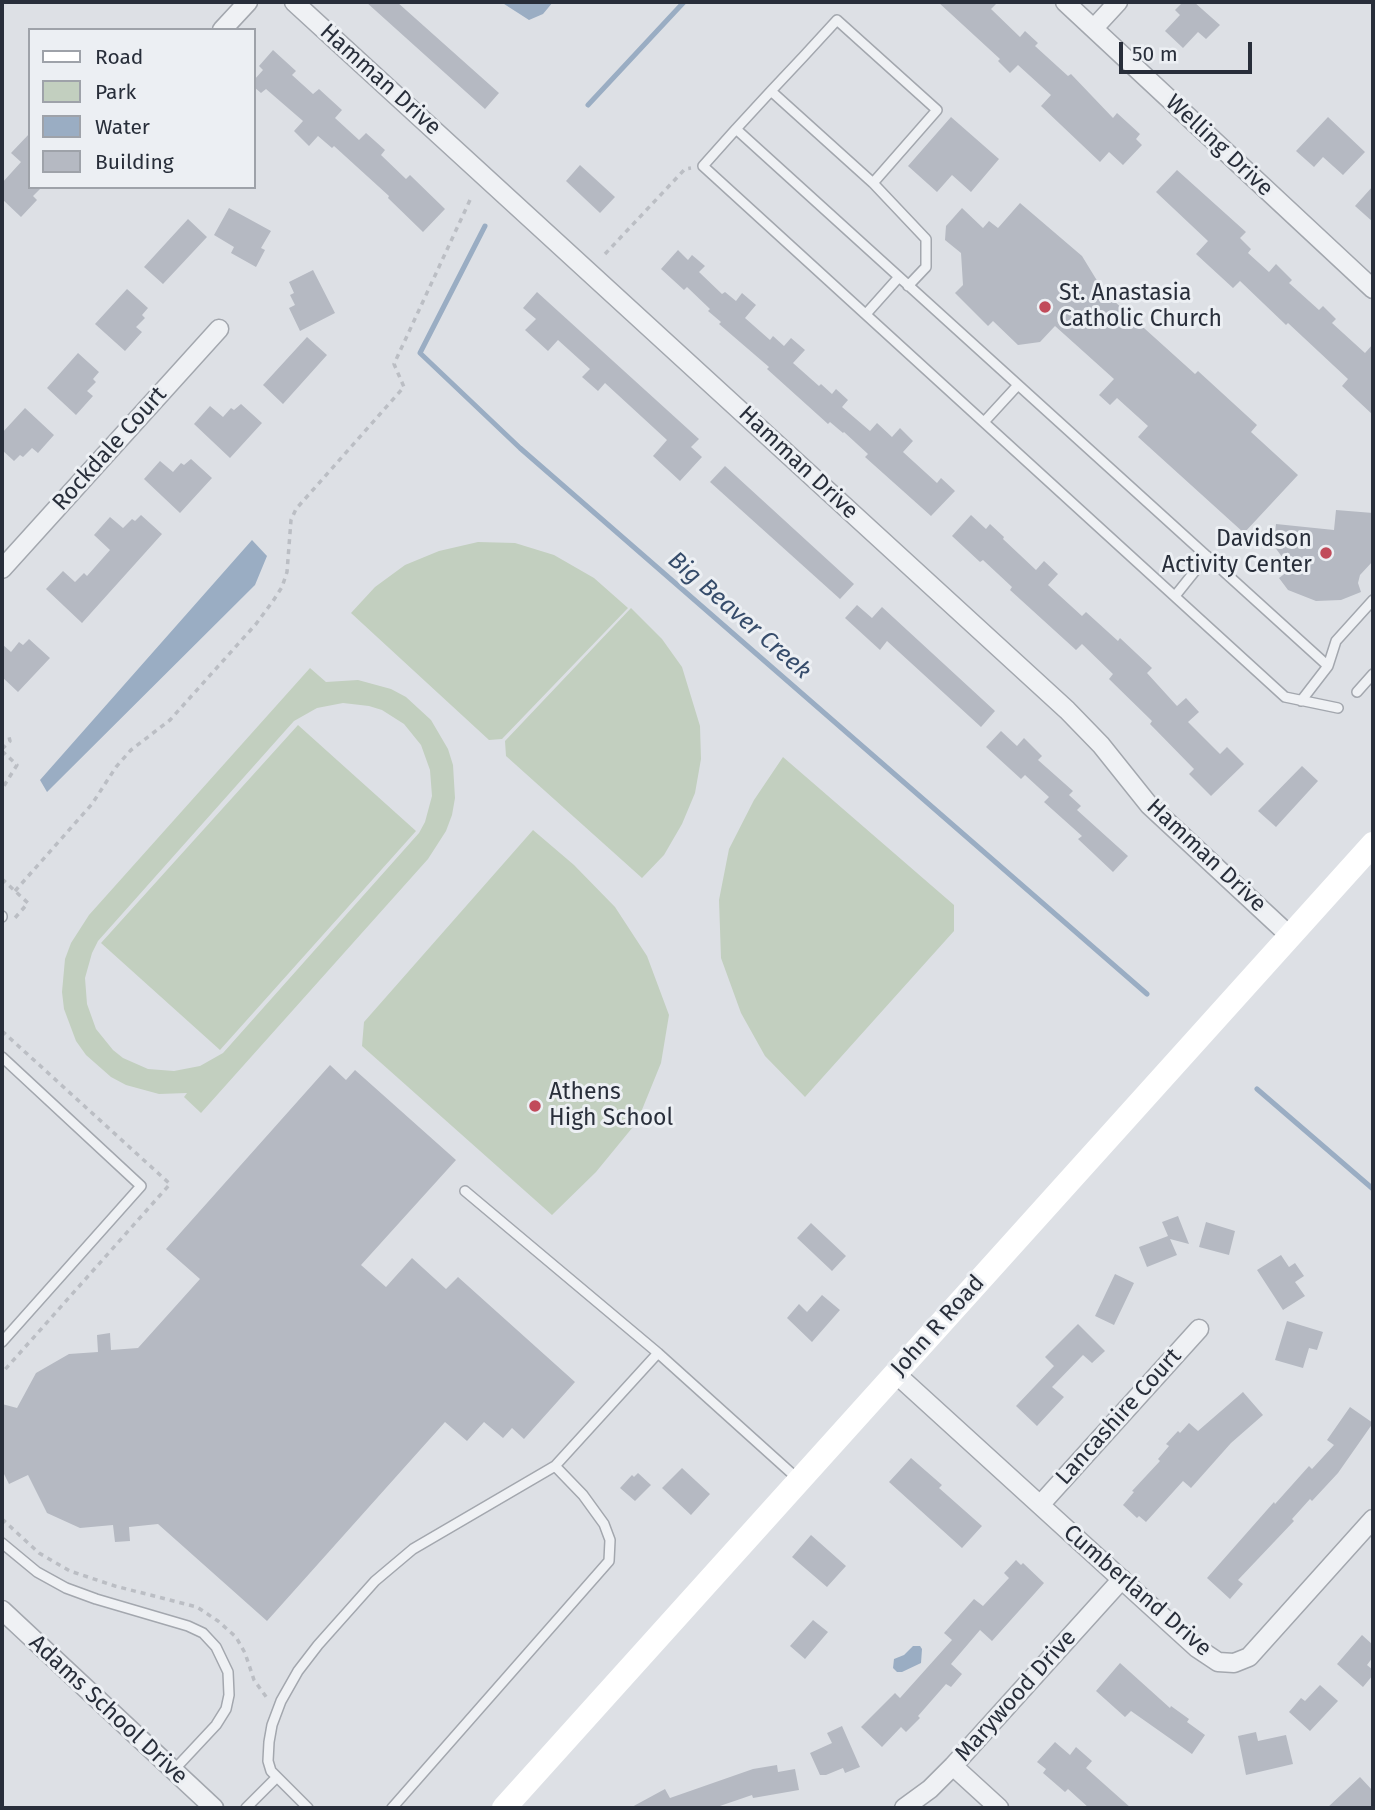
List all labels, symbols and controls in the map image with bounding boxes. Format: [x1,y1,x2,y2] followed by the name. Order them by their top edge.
[314,18,446,142] street label: Hamman Drive
[28,28,256,189] legend
[1123,28,1256,72] scale bar
[1132,41,1178,67] text: 50 m
[95,44,143,70] text: Road
[95,79,136,105] text: Park
[1160,89,1278,203] street label: Welling Drive
[95,114,150,140] text: Water
[95,149,174,175] text: Building
[1059,280,1222,334] place label: St. Anastasia Catholic Church
[1037,299,1053,315] marker: St. Anastasia Catholic Church
[47,381,173,517] street label: Rockdale Court
[732,401,864,525] street label: Hamman Drive
[1162,526,1312,580] place label: Davidson Activity Center
[1318,545,1334,561] marker: Davidson Activity Center
[662,546,816,686] water label: Big Beaver Creek
[1140,794,1272,918] street label: Hamman Drive
[549,1079,673,1133] place label: Athens High School
[527,1098,543,1114] marker: Athens High School
[885,1270,991,1382] street label: John R Road
[1050,1343,1188,1491] street label: Lancashire Court
[1057,1519,1217,1663] street label: Cumberland Drive
[950,1624,1082,1768] street label: Marywood Drive
[23,1629,193,1791] street label: Adams School Drive

